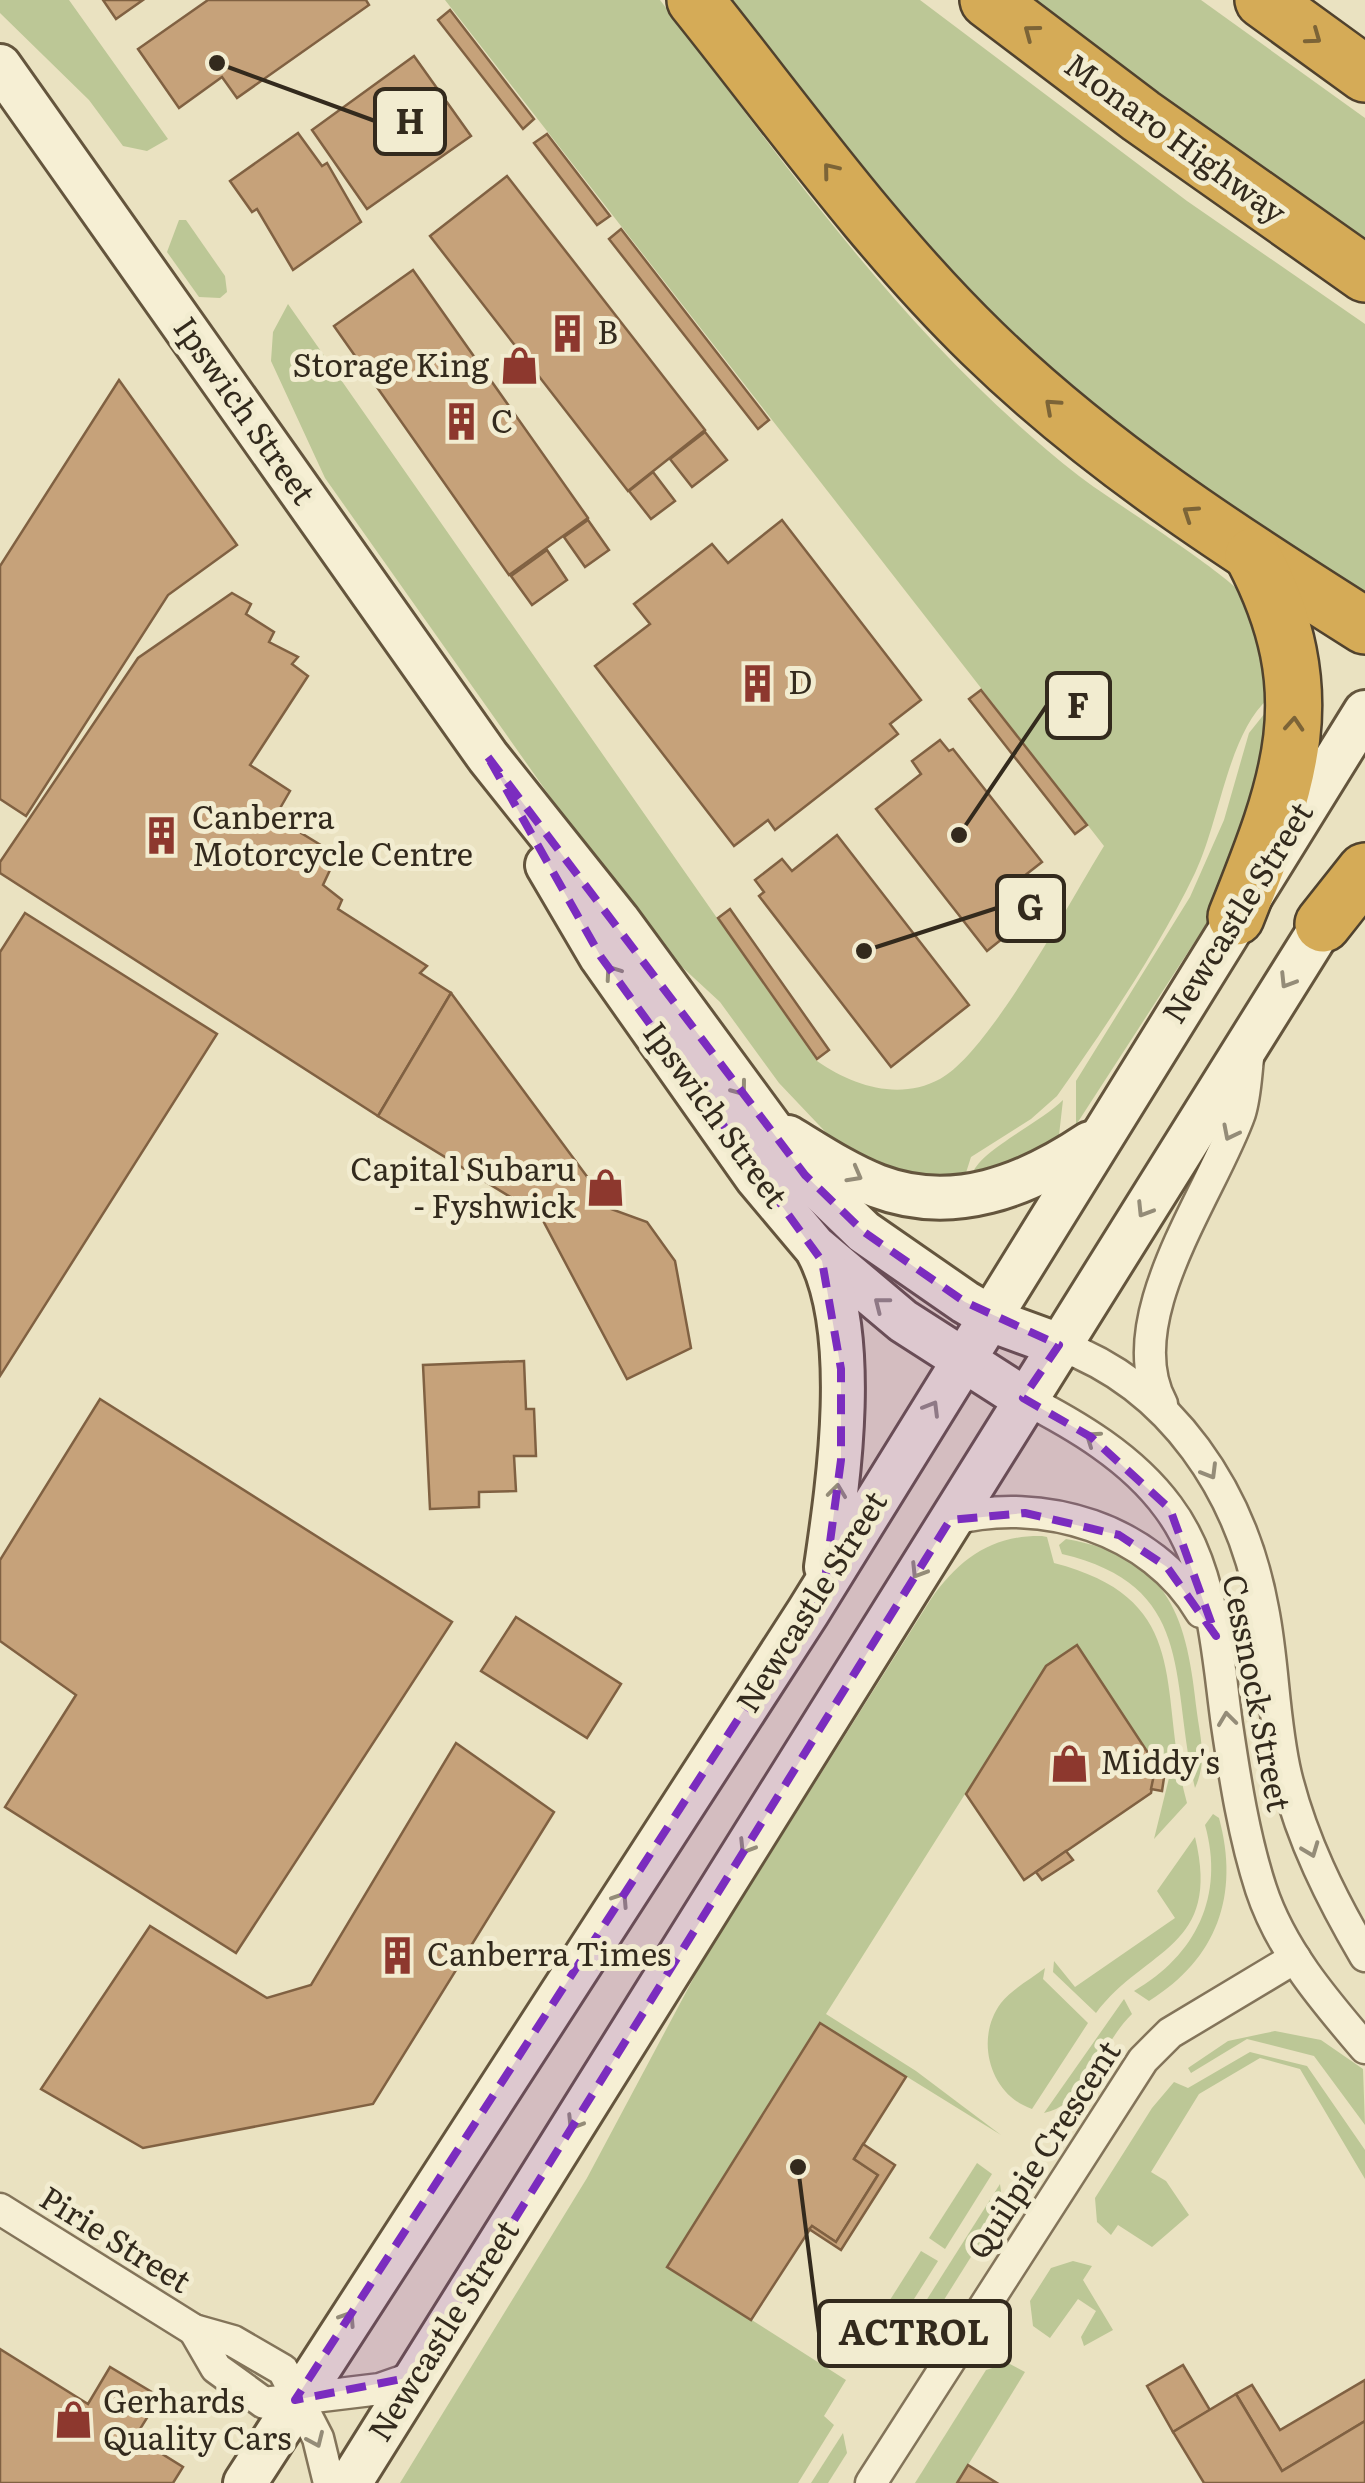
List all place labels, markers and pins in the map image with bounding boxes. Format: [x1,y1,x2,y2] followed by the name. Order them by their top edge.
[375,89,445,154] callout: H
[597,306,618,354] place label: B
[546,312,588,354] building icon: B
[293,339,489,387] place label: Storage King
[498,345,540,387] shop icon: Storage King
[491,395,513,443] place label: C
[440,401,482,443] building icon: C
[788,656,812,704] place label: D
[737,662,779,704] building icon: D
[1047,673,1110,738] callout: F
[192,791,473,876] place label: Canberra Motorcycle Centre
[141,815,183,857] building icon: Canberra Motorcycle Centre
[997,876,1064,941] callout: G
[350,1143,577,1228] place label: Capital Subaru - Fyshwick
[585,1167,627,1209] shop icon: Capital Subaru - Fyshwick
[1100,1736,1220,1784] place label: Middy's
[1049,1742,1091,1784] shop icon: Middy's
[427,1928,671,1976] place label: Canberra Times
[376,1934,418,1976] building icon: Canberra Times
[819,2301,1010,2366] callout: ACTROL
[103,2375,291,2460] place label: Gerhards Quality Cars
[52,2399,94,2441] shop icon: Gerhards Quality Cars

